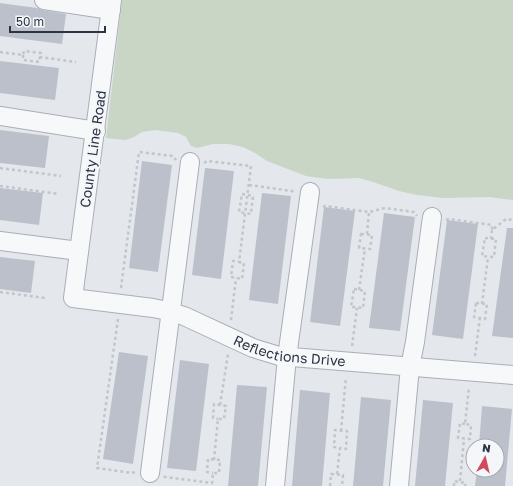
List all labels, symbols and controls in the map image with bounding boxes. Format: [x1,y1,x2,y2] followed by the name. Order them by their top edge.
[10,8,105,34] scale bar
[16,14,44,29] text: 50 m
[76,89,109,209] street label: County Line Road
[231,331,346,369] street label: Reflections Drive
[465,438,505,478] north arrow
[481,441,492,455] text: N

